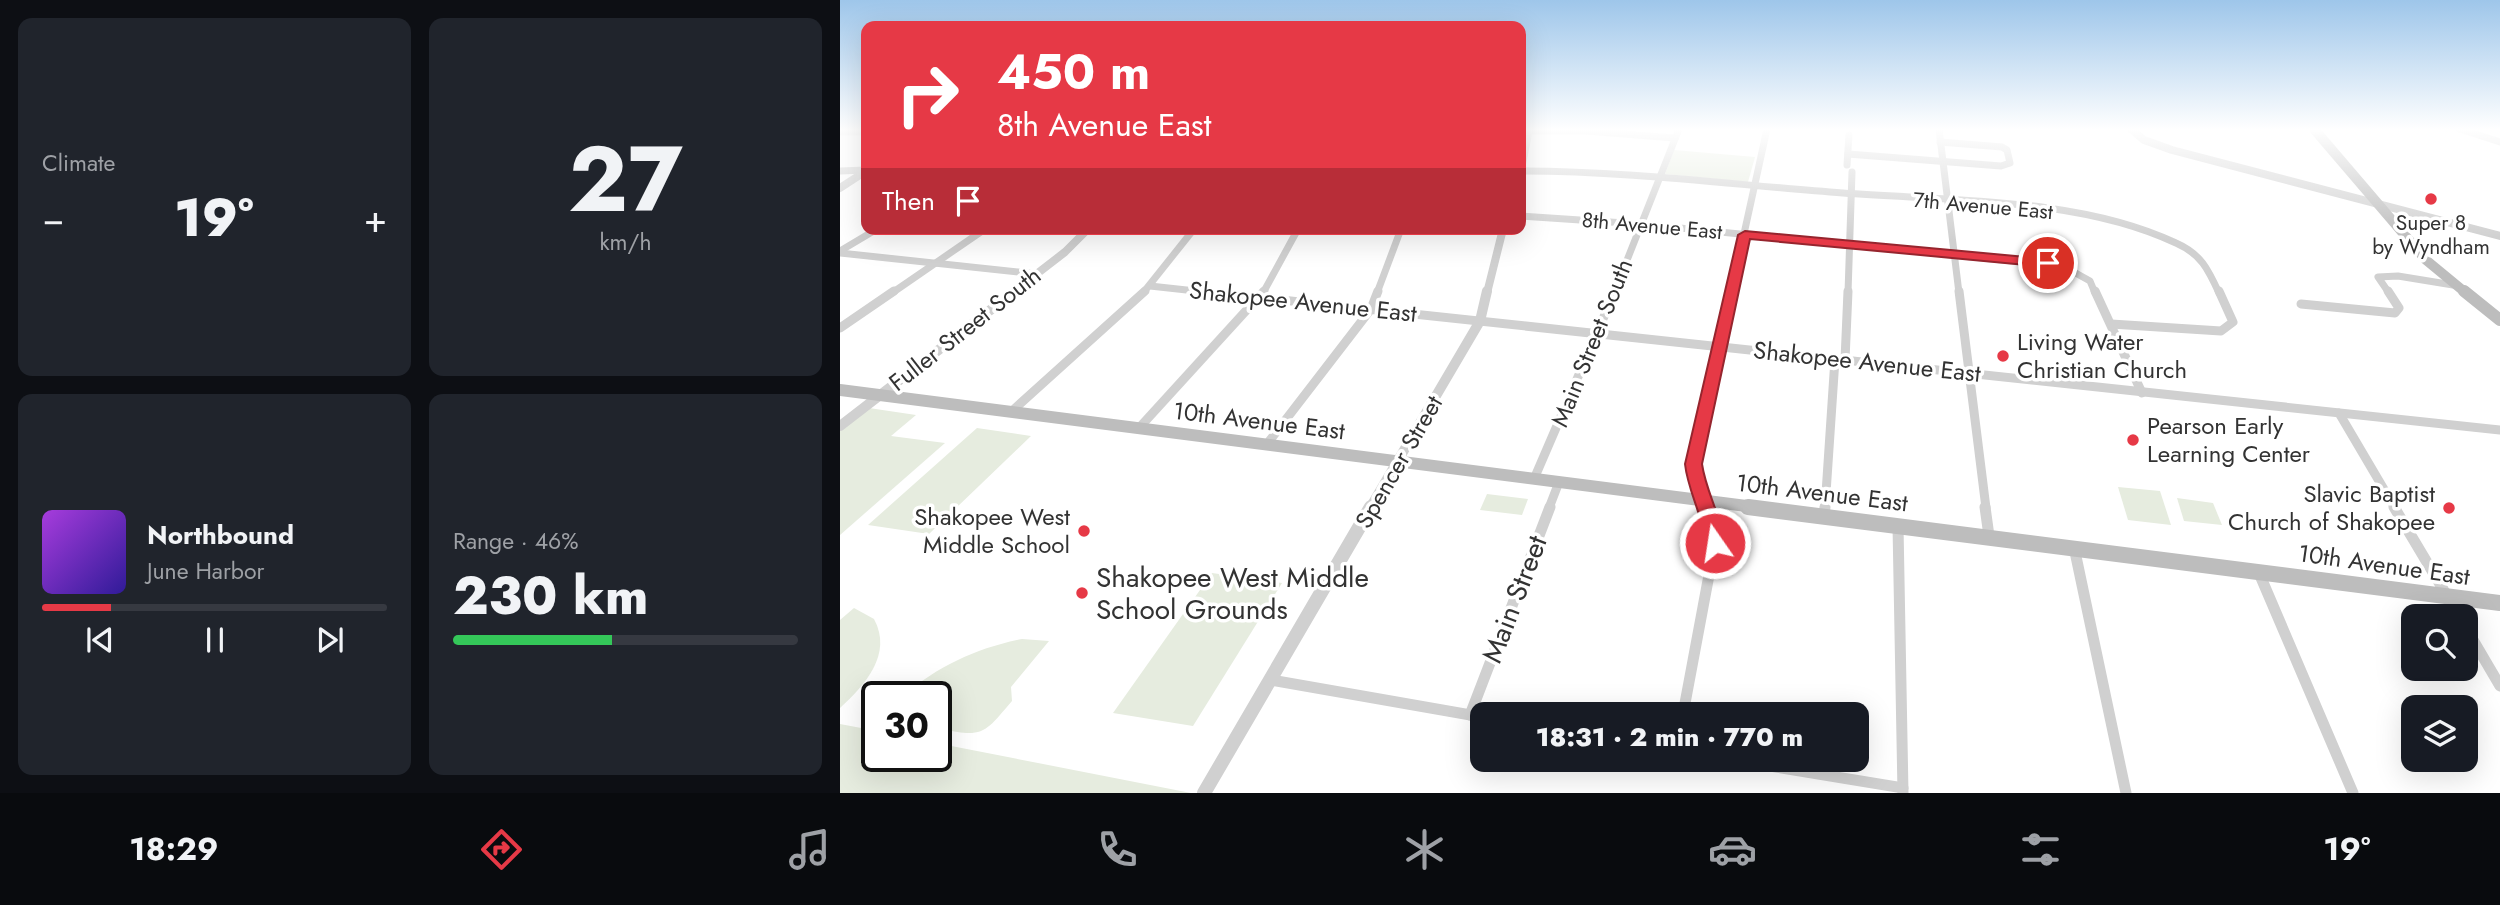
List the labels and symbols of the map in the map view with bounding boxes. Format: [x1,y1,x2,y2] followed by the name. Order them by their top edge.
[1912,185,2054,227] street label: 7th Avenue East
[2423,191,2439,207] marker: Super 8 by Wyndham
[1581,205,1723,247] street label: 8th Avenue East
[2372,208,2490,262] place label: Super 8 by Wyndham
[2018,233,2078,293] pin
[1542,253,1641,432] street label: Main Street South
[881,258,1048,399] street label: Fuller Street South
[1188,272,1419,331] street label: Shakopee Avenue East
[2017,324,2187,387] place label: Living Water Christian Church
[1752,332,1983,391] street label: Shakopee Avenue East
[1995,348,2011,364] marker: Living Water Christian Church
[1346,389,1451,535] street label: Spencer Street
[1171,393,1347,448] street label: 10th Avenue East
[2147,408,2311,471] place label: Pearson Early Learning Center
[2125,432,2141,448] marker: Pearson Early Learning Center
[1734,465,1910,520] street label: 10th Avenue East
[2228,476,2435,539] place label: Slavic Baptist Church of Shakopee
[914,499,1070,562] place label: Shakopee West Middle School
[2441,500,2457,516] marker: Slavic Baptist Church of Shakopee
[1678,506,1752,580] position arrow
[1076,523,1092,539] marker: Shakopee West Middle School
[1471,529,1558,669] street label: Main Street
[2296,535,2472,594] street label: 10th Avenue East
[1096,557,1369,630] place label: Shakopee West Middle School Grounds
[1074,585,1090,601] marker: Shakopee West Middle School Grounds
[861,681,952,772] speed limit sign: 30

